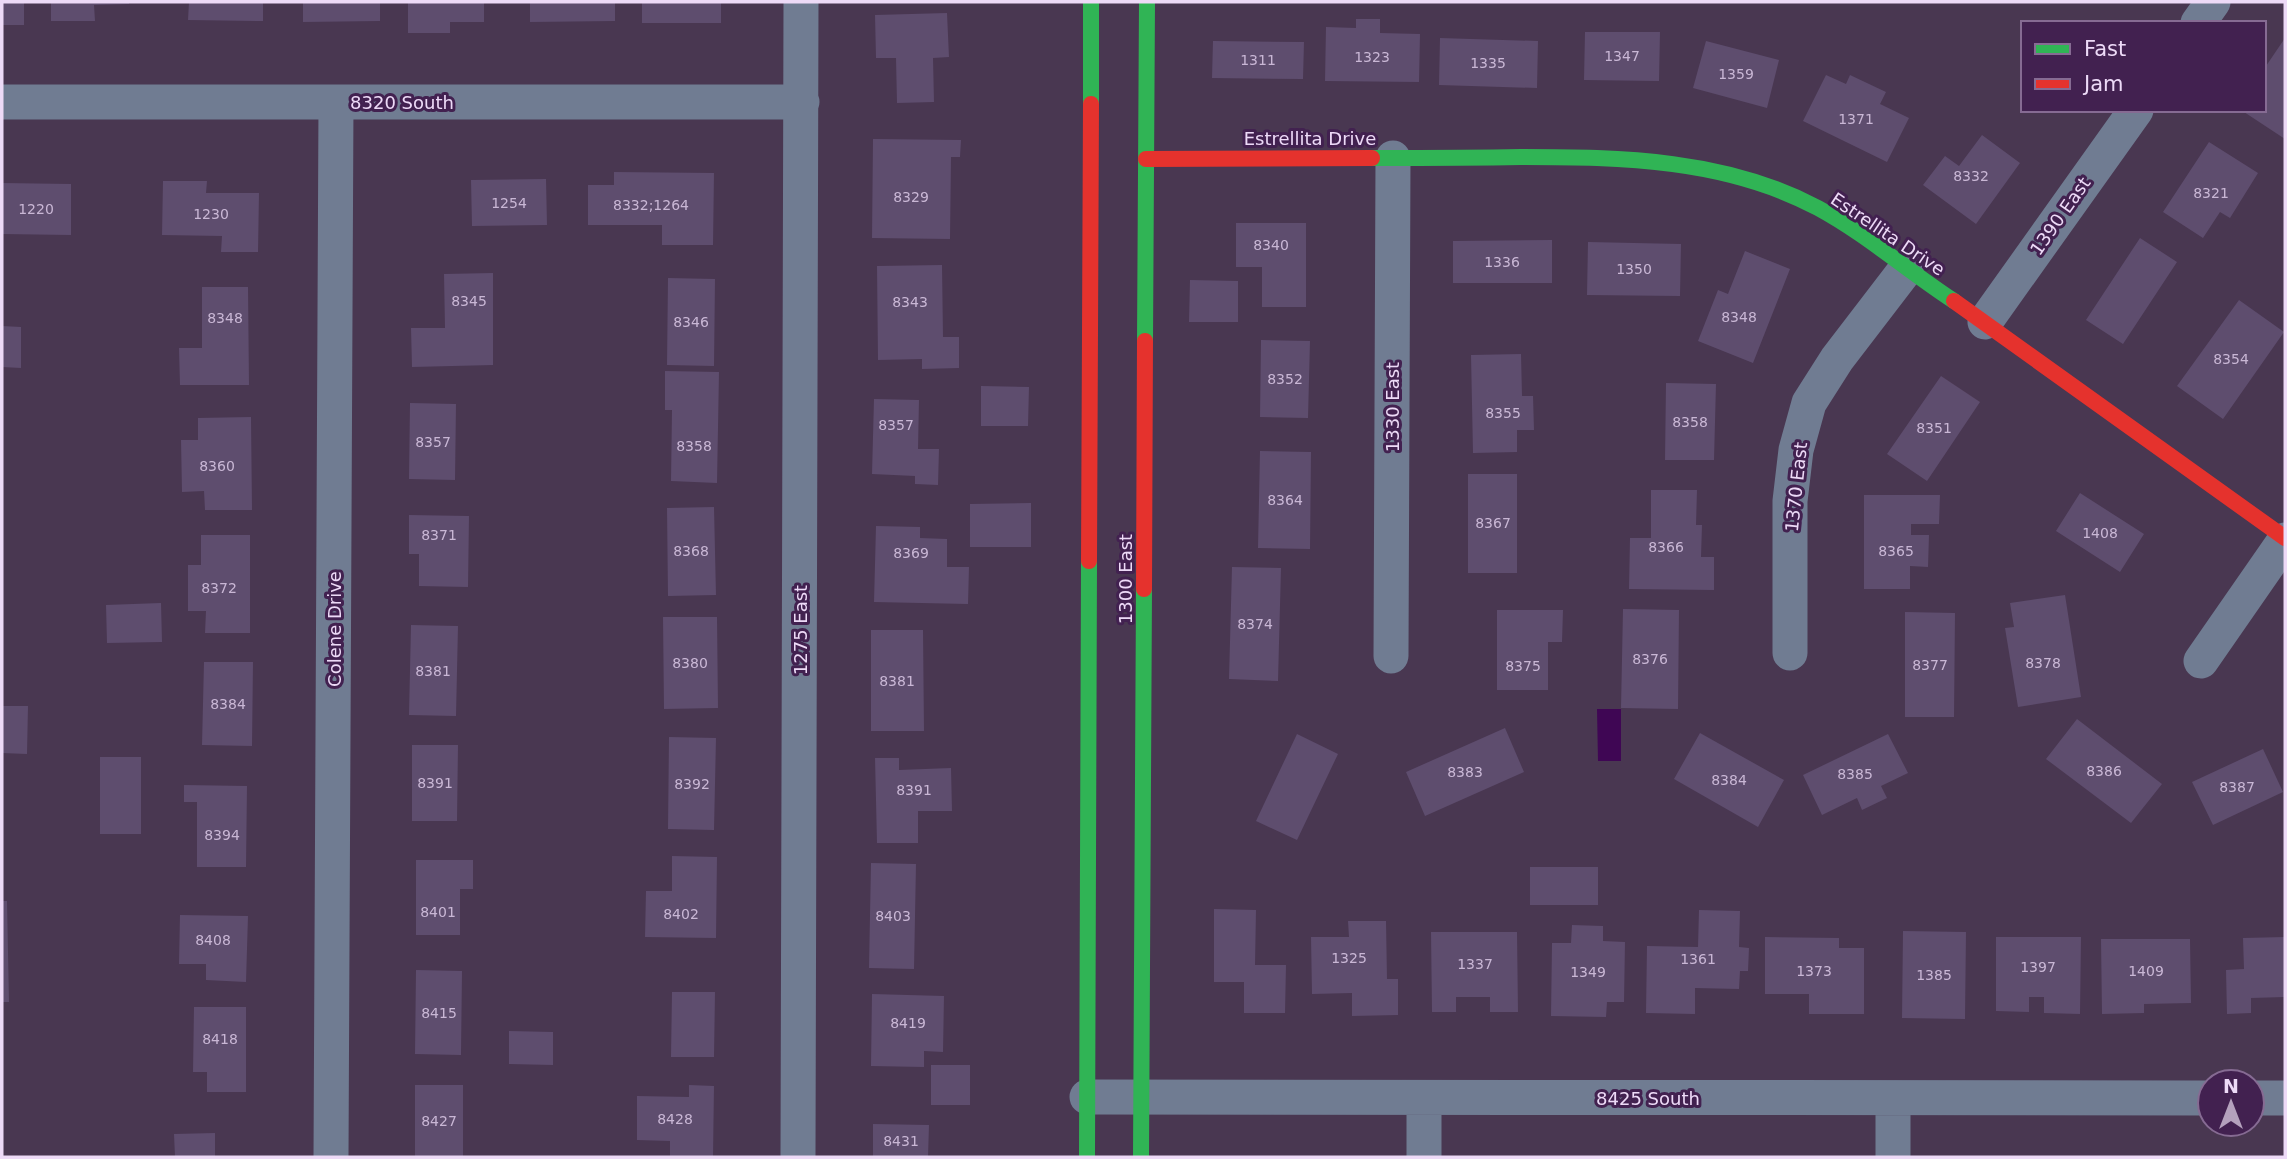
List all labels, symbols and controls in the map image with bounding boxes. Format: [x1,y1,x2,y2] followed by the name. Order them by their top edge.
[2021,21,2266,112] legend
[2084,37,2126,61] text: Fast
[1604,48,1640,64] house number: 1347
[1354,49,1390,65] house number: 1323
[1240,52,1276,68] house number: 1311
[1470,55,1506,71] house number: 1335
[1718,66,1754,82] house number: 1359
[2082,72,2124,96] text: Jam
[350,92,454,113] street label: 8320 South
[1838,111,1874,127] house number: 1371
[1244,128,1376,149] street label: Estrellita Drive
[1953,168,1989,184] house number: 8332
[2025,173,2095,259] street label: 1390 East
[2193,185,2229,201] house number: 8321
[1827,188,1949,280] street label: Estrellita Drive
[893,189,929,205] house number: 8329
[491,195,527,211] house number: 1254
[613,197,689,213] house number: 8332;1264
[18,201,54,217] house number: 1220
[193,206,229,222] house number: 1230
[1253,237,1289,253] house number: 8340
[1484,254,1520,270] house number: 1336
[1616,261,1652,277] house number: 1350
[451,293,487,309] house number: 8345
[892,294,928,310] house number: 8343
[1721,309,1757,325] house number: 8348
[207,310,243,326] house number: 8348
[673,314,709,330] house number: 8346
[2213,351,2249,367] house number: 8354
[1382,362,1403,452] street label: 1330 East
[1267,371,1303,387] house number: 8352
[1485,405,1521,421] house number: 8355
[1672,414,1708,430] house number: 8358
[878,417,914,433] house number: 8357
[1916,420,1952,436] house number: 8351
[415,434,451,450] house number: 8357
[676,438,712,454] house number: 8358
[1781,441,1811,533] street label: 1370 East
[199,458,235,474] house number: 8360
[1267,492,1303,508] house number: 8364
[1475,515,1511,531] house number: 8367
[2082,525,2118,541] house number: 1408
[421,527,457,543] house number: 8371
[1115,534,1136,624] street label: 1300 East
[1648,539,1684,555] house number: 8366
[673,543,709,559] house number: 8368
[1878,543,1914,559] house number: 8365
[893,545,929,561] house number: 8369
[324,571,345,687] street label: Colene Drive
[201,580,237,596] house number: 8372
[790,585,811,675] street label: 1275 East
[1237,616,1273,632] house number: 8374
[1632,651,1668,667] house number: 8376
[672,655,708,671] house number: 8380
[2025,655,2061,671] house number: 8378
[1912,657,1948,673] house number: 8377
[1505,658,1541,674] house number: 8375
[415,663,451,679] house number: 8381
[879,673,915,689] house number: 8381
[210,696,246,712] house number: 8384
[2086,763,2122,779] house number: 8386
[1447,764,1483,780] house number: 8383
[1837,766,1873,782] house number: 8385
[1711,772,1747,788] house number: 8384
[417,775,453,791] house number: 8391
[674,776,710,792] house number: 8392
[2219,779,2255,795] house number: 8387
[896,782,932,798] house number: 8391
[204,827,240,843] house number: 8394
[420,904,456,920] house number: 8401
[663,906,699,922] house number: 8402
[875,908,911,924] house number: 8403
[195,932,231,948] house number: 8408
[1331,950,1367,966] house number: 1325
[1680,951,1716,967] house number: 1361
[1457,956,1493,972] house number: 1337
[2020,959,2056,975] house number: 1397
[1796,963,1832,979] house number: 1373
[2128,963,2164,979] house number: 1409
[1570,964,1606,980] house number: 1349
[1916,967,1952,983] house number: 1385
[421,1005,457,1021] house number: 8415
[890,1015,926,1031] house number: 8419
[202,1031,238,1047] house number: 8418
[2196,1068,2266,1138] north arrow
[2223,1075,2239,1097] text: N
[1596,1088,1700,1109] street label: 8425 South
[657,1111,693,1127] house number: 8428
[421,1113,457,1129] house number: 8427
[883,1133,919,1149] house number: 8431

